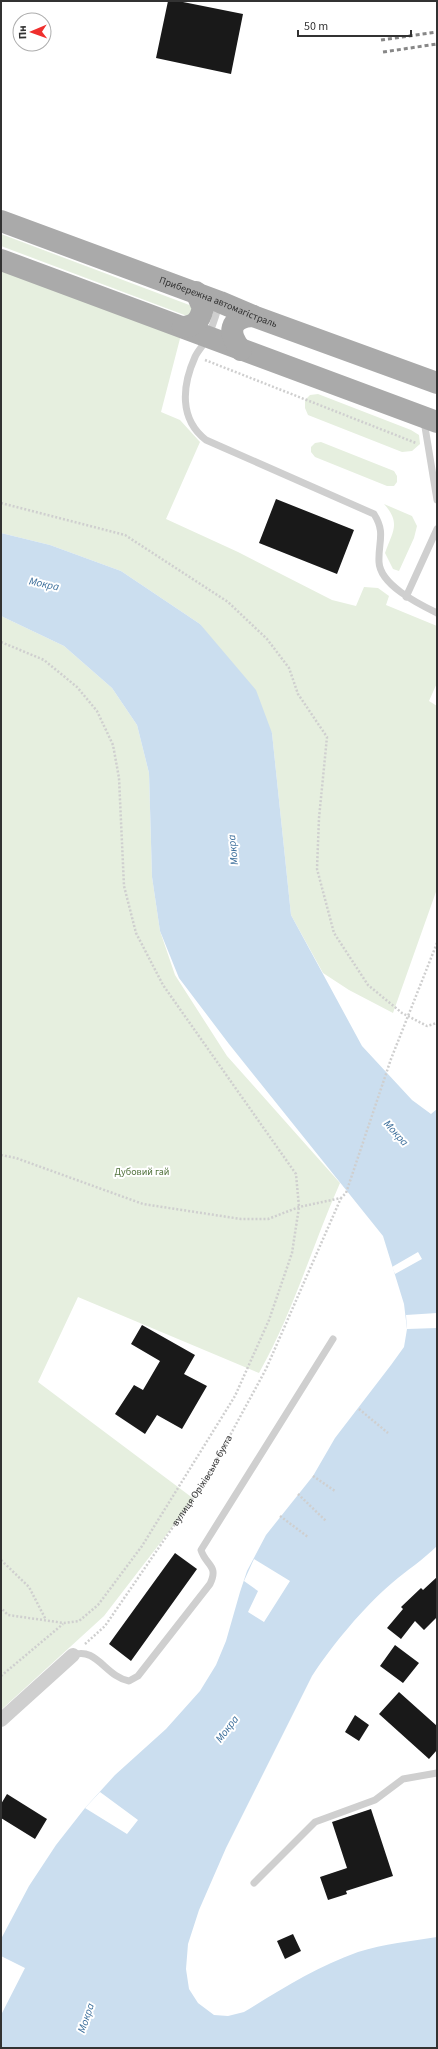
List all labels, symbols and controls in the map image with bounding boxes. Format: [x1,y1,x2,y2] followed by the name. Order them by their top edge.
[12,12,52,52] north arrow
[298,12,411,38] scale bar
[304,18,328,35] text: 50 m
[15,25,30,39] text: Пн
[157,273,279,331] street label: Прибережна автомагістраль
[28,573,61,595] water label: Мокра
[224,834,242,866] water label: Мокра
[380,1117,412,1149] water label: Мокра
[115,1165,169,1179] park label: Дубовий гай
[169,1433,236,1529] street label: вулиця Оріхівська бухта
[212,1712,242,1746] water label: Мокра
[74,2001,98,2035] water label: Мокра

